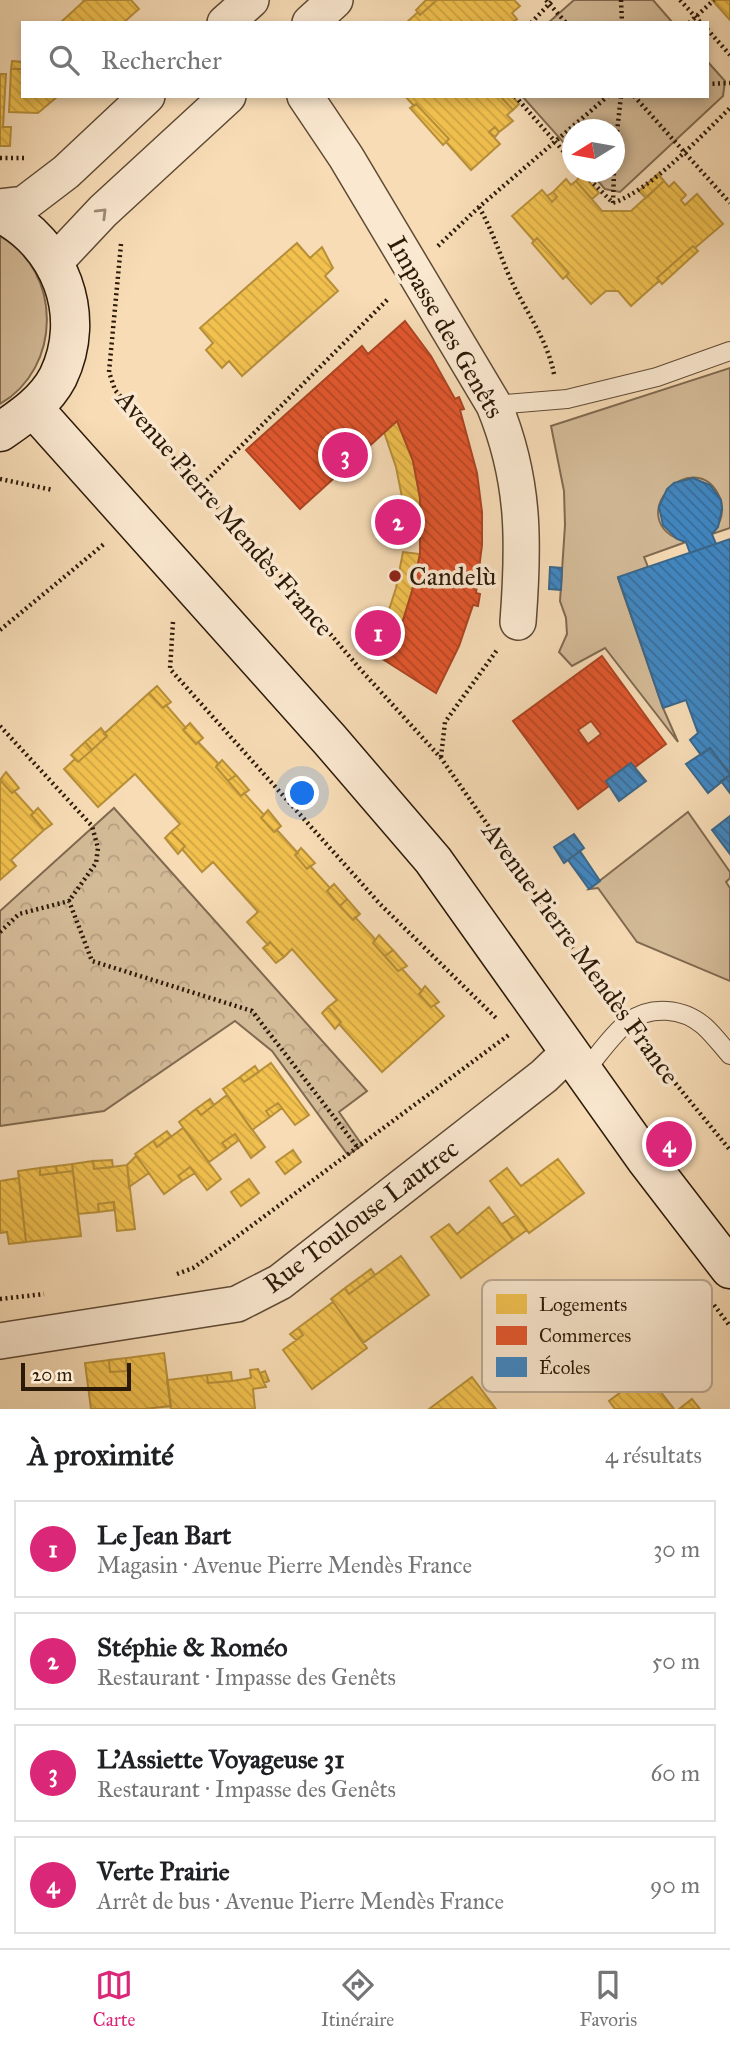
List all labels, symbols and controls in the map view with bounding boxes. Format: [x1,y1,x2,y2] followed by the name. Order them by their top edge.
[21,21,709,98] search box
[45,41,83,79] icon: search
[101,44,222,76] text: Rechercher
[562,119,625,182] north arrow
[94,208,107,221] one-way arrow
[381,230,511,424] street label: Impasse des Genêts
[109,383,341,643] street label: Avenue Pierre Mendès France
[322,429,368,481] pin: 3
[375,496,421,548] pin: 2
[409,560,497,592] place label: Candelù
[387,568,403,584] marker: Candelù
[355,607,401,659] pin: 1
[285,776,319,810] your location
[475,815,687,1090] street label: Avenue Pierre Mendès France
[646,1118,692,1170] pin: 4
[257,1132,465,1300] street label: Rue Toulouse Lautrec
[482,1280,712,1392] legend
[539,1293,627,1317] text: Logements
[539,1324,631,1347] text: Commerces
[539,1355,590,1379] text: Écoles
[21,1360,131,1392] scale bar
[32,1363,73,1386] text: 20 m
[28,1437,174,1473] text: À proximité
[605,1441,702,1469] text: 4 résultats
[97,1519,231,1551] text: Le Jean Bart
[48,1535,58,1563] text: 1
[653,1535,700,1563] text: 30 m
[97,1551,472,1579] text: Magasin · Avenue Pierre Mendès France
[97,1631,288,1663] text: Stéphie & Roméo
[47,1647,59,1675] text: 2
[652,1647,700,1675] text: 50 m
[97,1663,396,1691] text: Restaurant · Impasse des Genêts
[97,1743,344,1775] text: L'Assiette Voyageuse 31
[48,1759,58,1787] text: 3
[651,1759,700,1787] text: 60 m
[97,1775,396,1803] text: Restaurant · Impasse des Genêts
[97,1855,230,1887] text: Verte Prairie
[47,1871,59,1899] text: 4
[650,1871,700,1899] text: 90 m
[97,1887,504,1915] text: Arrêt de bus · Avenue Pierre Mendès France
[93,1966,135,2031] tab: Carte
[321,1966,394,2031] tab: Itinéraire
[580,1966,637,2031] tab: Favoris

